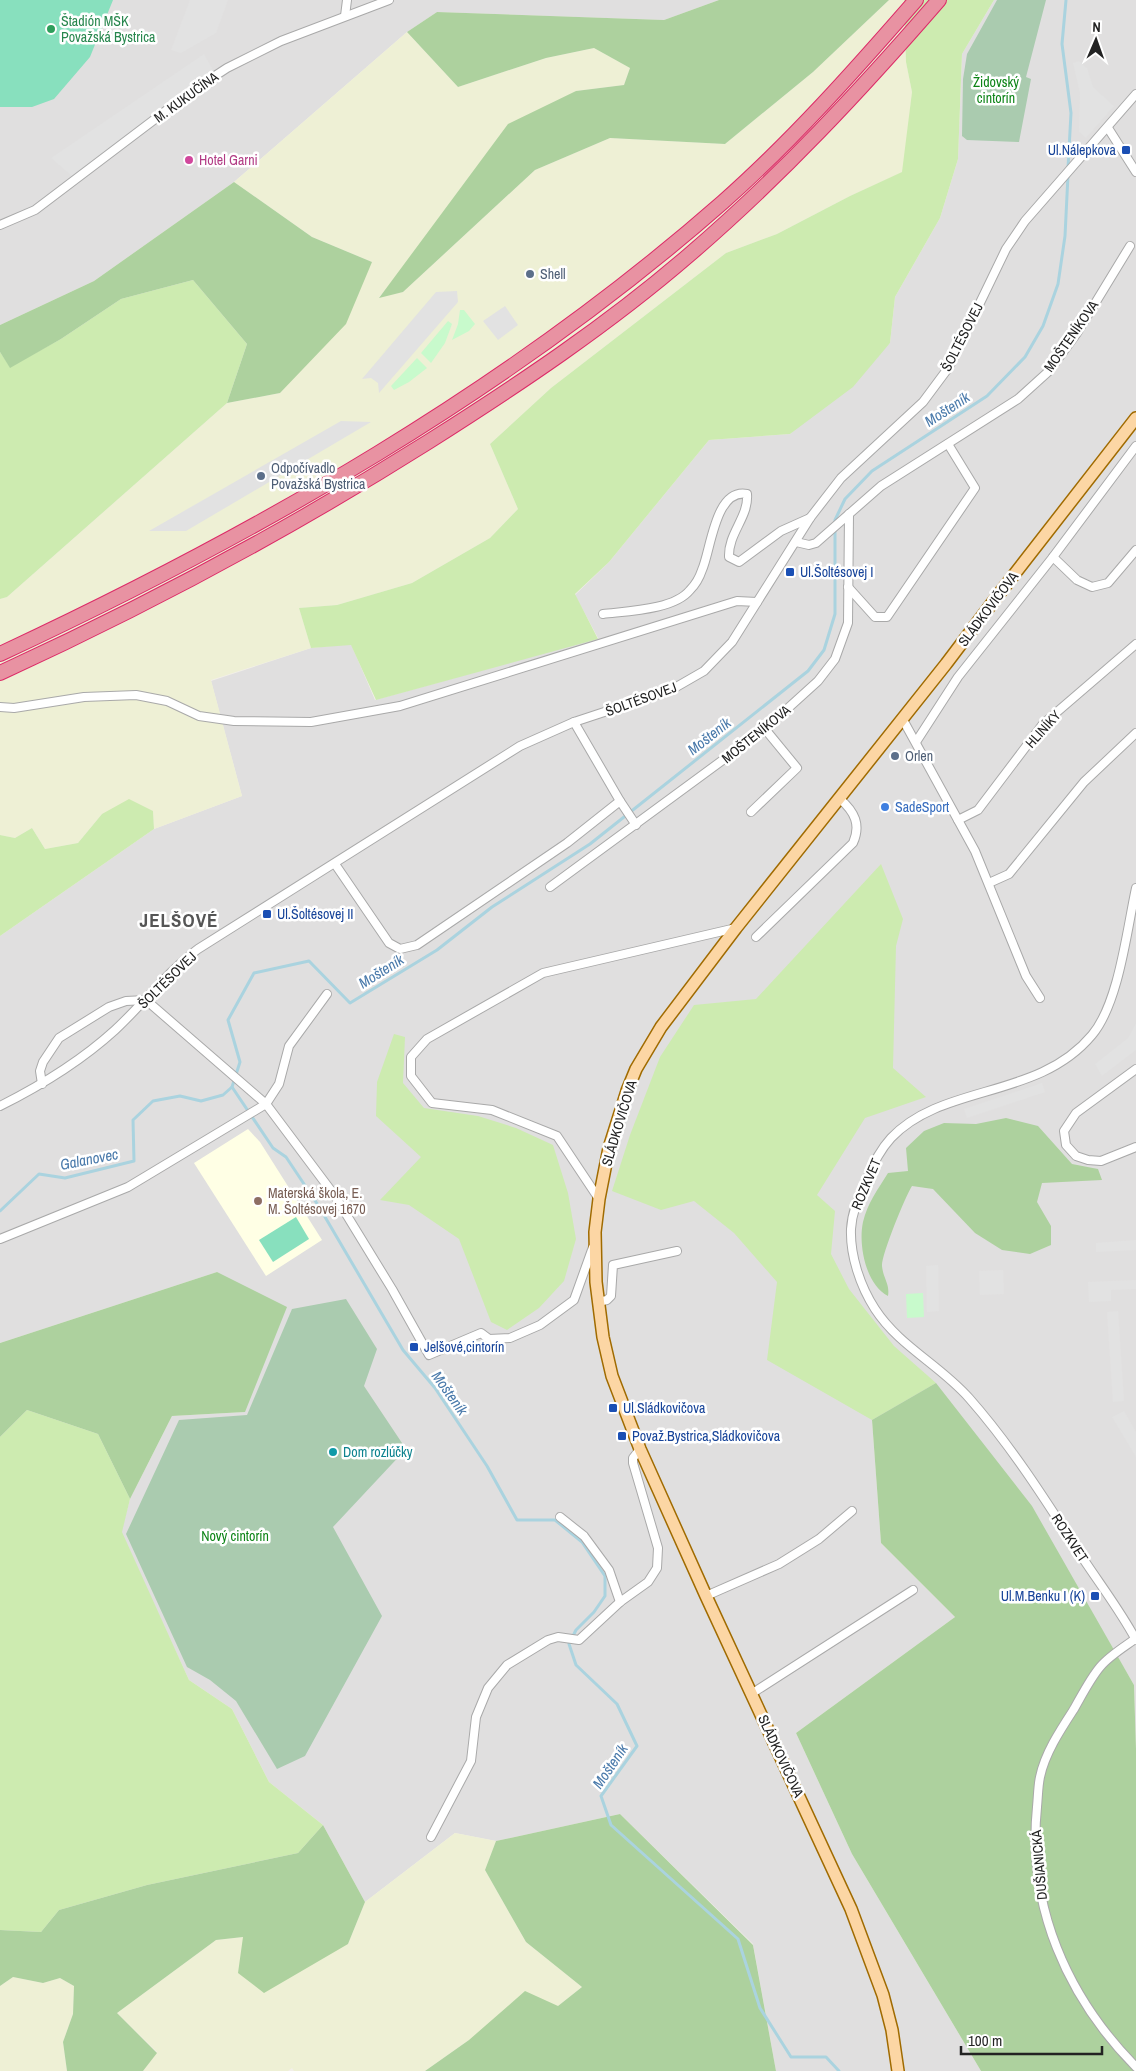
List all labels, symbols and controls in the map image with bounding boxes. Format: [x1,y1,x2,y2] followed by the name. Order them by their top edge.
[61,12,156,46] place label: Štadión MŠK Považská Bystrica
[1071,15,1121,65] north arrow
[1092,18,1101,36] text: N
[45,23,57,35] marker: Štadión MŠK Považská Bystrica
[150,67,222,126] street label: M. KUKUČÍNA
[973,73,1019,107] park label: Židovský cintorín
[1048,141,1117,159] place label: Ul.Nálepkova
[1120,144,1132,156] marker: Ul.Nálepkova
[199,151,258,169] place label: Hotel Garni
[183,154,195,166] marker: Hotel Garni
[540,265,566,283] place label: Shell
[524,268,536,280] marker: Shell
[1040,296,1102,375] street label: MOŠTENÍKOVA
[937,300,987,374] street label: ŠOLTÉSOVEJ
[920,386,974,431] water label: Mošteník
[271,459,366,493] place label: Odpočívadlo Považská Bystrica
[255,470,267,482] marker: Odpočívadlo Považská Bystrica
[800,563,873,581] place label: Ul.Šoltésovej I
[784,566,796,578] marker: Ul.Šoltésovej I
[954,568,1022,650] street label: SLÁDKOVIČOVA
[603,678,679,720] street label: ŠOLTÉSOVEJ
[718,701,794,767] street label: MOŠTENÍKOVA
[1021,706,1065,752] street label: HLINÍKY
[683,712,736,760] water label: Mošteník
[905,747,933,765] place label: Orlen
[889,750,901,762] marker: Orlen
[895,798,949,816] place label: SadeSport
[879,801,891,813] marker: SadeSport
[277,905,354,923] place label: Ul.Šoltésovej II
[140,907,218,933] district label: JELŠOVÉ
[261,908,273,920] marker: Ul.Šoltésovej II
[134,948,200,1012] street label: ŠOLTÉSOVEJ
[354,948,408,993] water label: Mošteník
[597,1077,641,1168] street label: SLÁDKOVIČOVA
[58,1143,120,1175] water label: Galanovec
[847,1156,885,1212] street label: ROZKVET
[268,1184,366,1218] place label: Materská škola, E. M. Šoltésovej 1670
[252,1195,264,1207] marker: Materská škola, E. M. Šoltésovej 1670
[424,1338,504,1356] place label: Jelšové,cintorín
[408,1341,420,1353] marker: Jelšové,cintorín
[427,1367,474,1420] water label: Mošteník
[623,1399,706,1417] place label: Ul.Sládkovičova
[607,1402,619,1414] marker: Ul.Sládkovičova
[632,1427,781,1445] place label: Považ.Bystrica,Sládkovičova
[616,1430,628,1442] marker: Považ.Bystrica,Sládkovičova
[343,1443,413,1461] place label: Dom rozlúčky
[327,1446,339,1458] marker: Dom rozlúčky
[1048,1510,1092,1566] street label: ROZKVET
[201,1527,269,1545] park label: Nový cintorín
[1001,1587,1085,1605] place label: Ul.M.Benku I (K)
[1089,1590,1101,1602] marker: Ul.M.Benku I (K)
[754,1712,808,1800] street label: SLÁDKOVIČOVA
[587,1739,633,1793] water label: Mošteník
[1027,1829,1051,1901] street label: DUŠIANICKÁ
[961,2024,1102,2056] scale bar
[968,2030,1002,2051] text: 100 m

